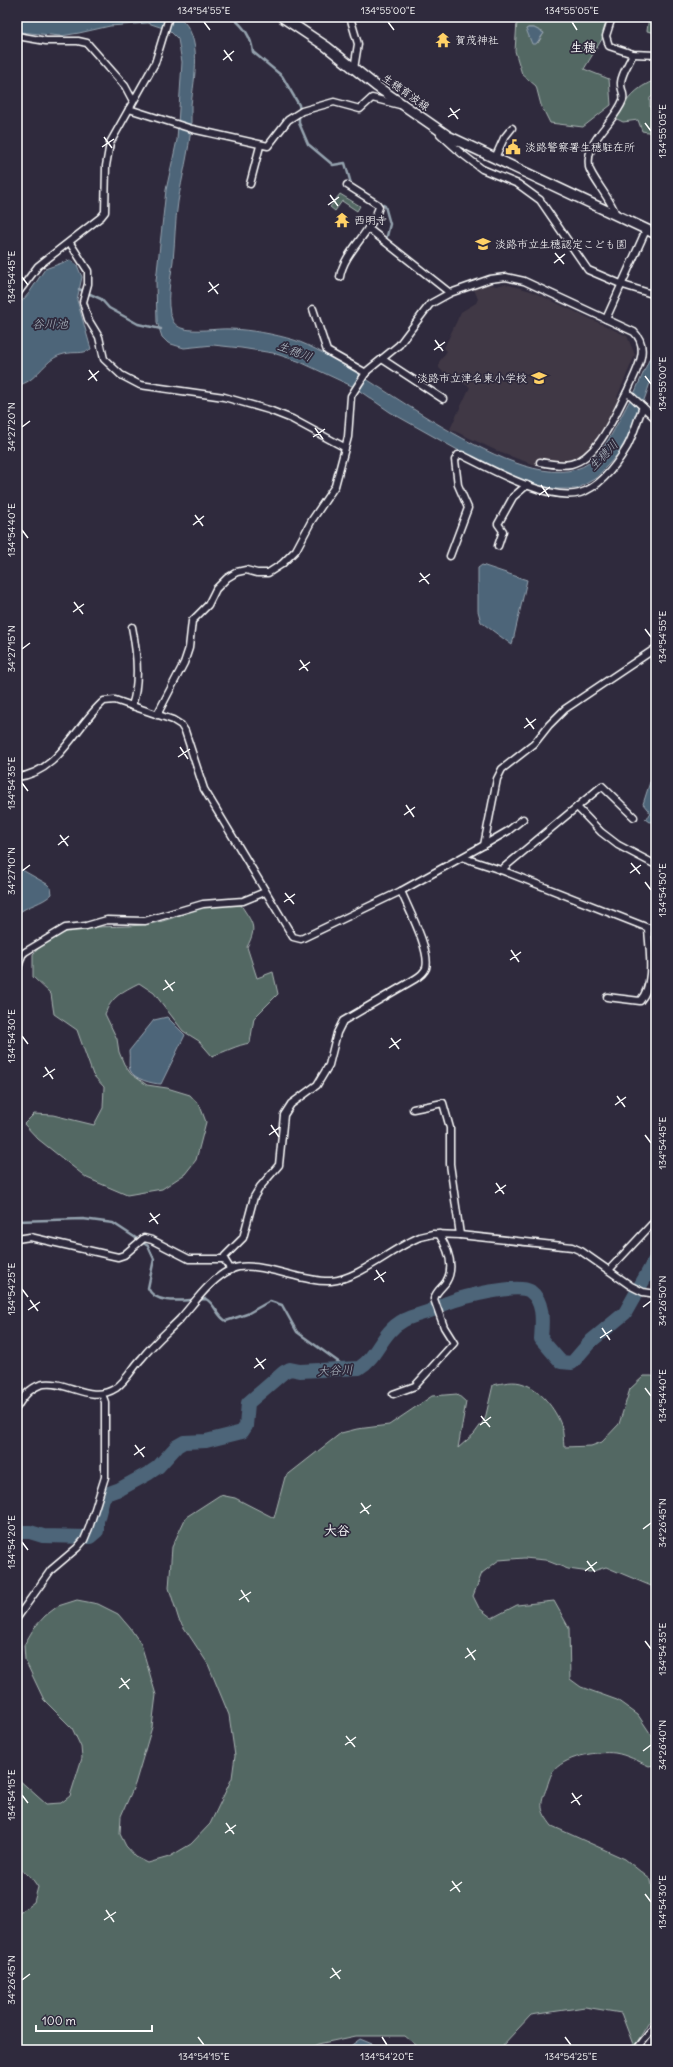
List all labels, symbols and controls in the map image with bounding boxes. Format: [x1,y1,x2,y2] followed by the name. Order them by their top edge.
[178,4,231,17] text: 134°54'55"E
[361,4,415,17] text: 134°55'00"E
[545,4,599,17] text: 134°55'05"E
[434,31,452,49] temple icon: 賀茂神社
[455,33,499,47] place label: 賀茂神社
[570,39,596,56] district label: 生穂
[379,70,433,114] street label: 生穂育波線
[656,104,669,158] text: 134°55'05"E
[504,138,522,156] public building icon: 淡路警察署生穂駐在所
[525,140,635,154] place label: 淡路警察署生穂駐在所
[333,211,351,229] temple icon: 西明寺
[354,213,387,227] place label: 西明寺
[474,235,492,253] school or university icon: 淡路市立生穂認定こども園
[495,237,627,251] place label: 淡路市立生穂認定こども園
[5,251,18,303] text: 134°54'45"E
[32,316,69,331] water label: 谷川池
[276,338,314,364] water label: 生穂川
[656,357,669,411] text: 134°55'00"E
[530,369,548,387] school or university icon: 淡路市立津名東小学校
[417,371,527,385] place label: 淡路市立津名東小学校
[5,402,18,452] text: 34°27'20"N
[585,437,621,473] water label: 生穂川
[5,503,18,557] text: 134°54'40"E
[656,610,669,664] text: 134°54'55"E
[5,625,18,673] text: 34°27'15"N
[5,756,18,809] text: 134°54'35"E
[5,847,18,895] text: 34°27'10"N
[656,863,669,917] text: 134°54'50"E
[5,1009,18,1063] text: 134°54'30"E
[656,1117,669,1169] text: 134°54'45"E
[5,1263,18,1315] text: 134°54'25"E
[656,1276,669,1326] text: 34°26'50"N
[317,1362,353,1378] water label: 大谷川
[656,1369,669,1423] text: 134°54'40"E
[656,1498,669,1548] text: 34°26'45"N
[5,1515,18,1569] text: 134°54'20"E
[324,1522,350,1539] district label: 大谷
[656,1622,669,1675] text: 134°54'35"E
[656,1720,669,1770] text: 34°26'40"N
[5,1769,18,1821] text: 134°54'15"E
[656,1875,669,1929] text: 134°54'30"E
[5,1955,18,2005] text: 34°26'45"N
[36,2007,152,2033] scale bar
[42,2013,76,2028] text: 100 m
[178,2050,230,2063] text: 134°54'15"E
[360,2050,414,2063] text: 134°54'20"E
[545,2050,597,2063] text: 134°54'25"E

